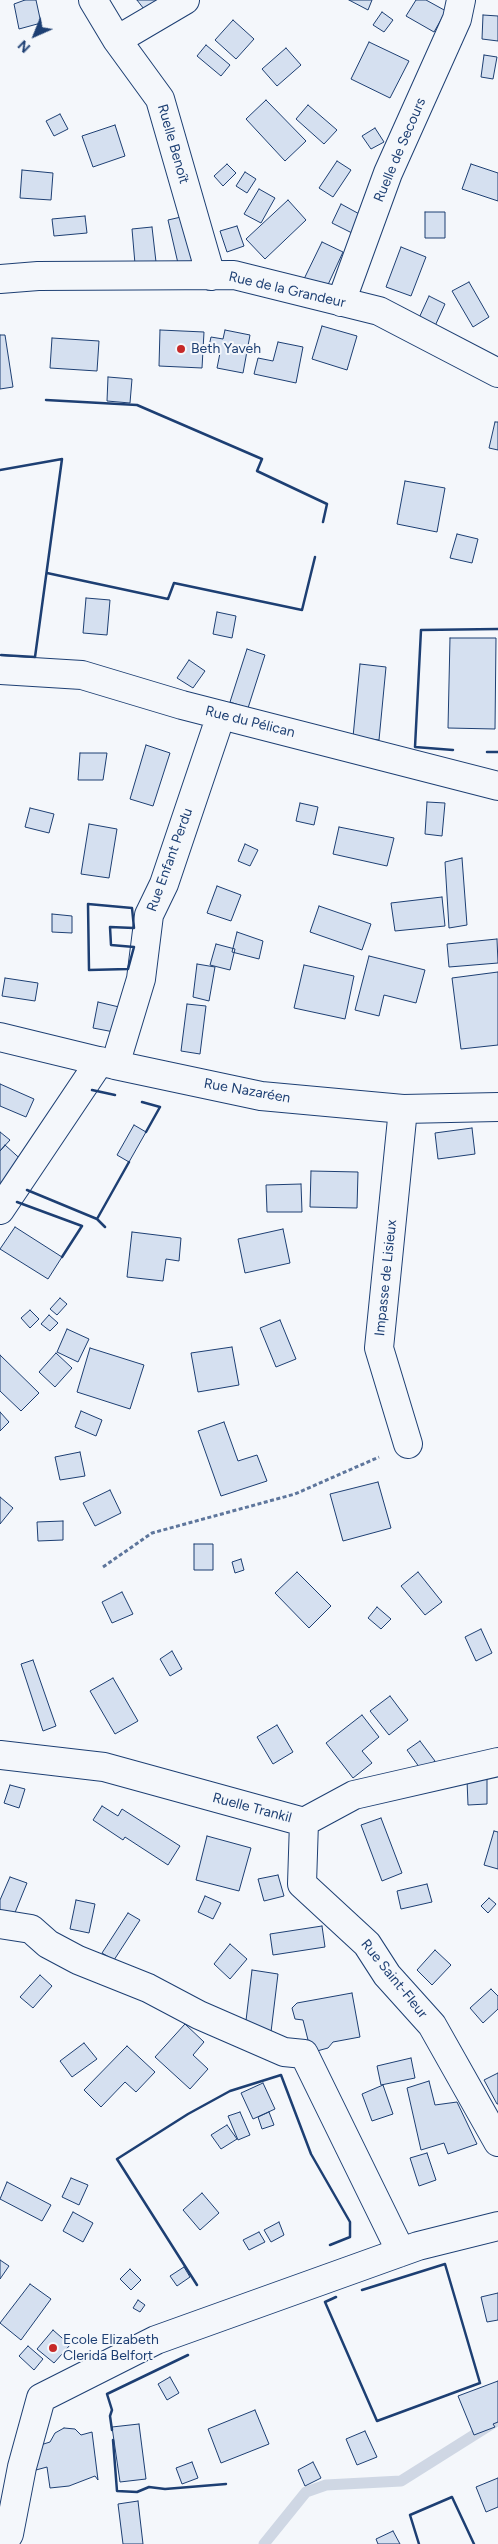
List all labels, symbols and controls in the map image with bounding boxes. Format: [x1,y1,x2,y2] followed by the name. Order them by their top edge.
[10,10,60,60] north arrow
[14,36,34,56] text: N
[370,95,430,205] street label: Ruelle de Secours
[154,102,192,186] street label: Ruelle Benoît
[227,268,347,312] street label: Rue de la Grandeur
[191,341,261,357] place label: Beth Yaveh
[175,343,187,355] marker: Beth Yaveh
[204,703,296,741] street label: Rue du Pélican
[143,806,197,914] street label: Rue Enfant Perdu
[202,1075,292,1107] street label: Rue Nazaréen
[372,1219,400,1337] street label: Impasse de Lisieux
[211,1789,293,1827] street label: Ruelle Trankil
[357,1936,431,2022] street label: Rue Saint-Fleur
[63,2332,159,2364] place label: Ecole Elizabeth Clerida Belfort
[47,2342,59,2354] marker: Ecole Elizabeth Clerida Belfort

